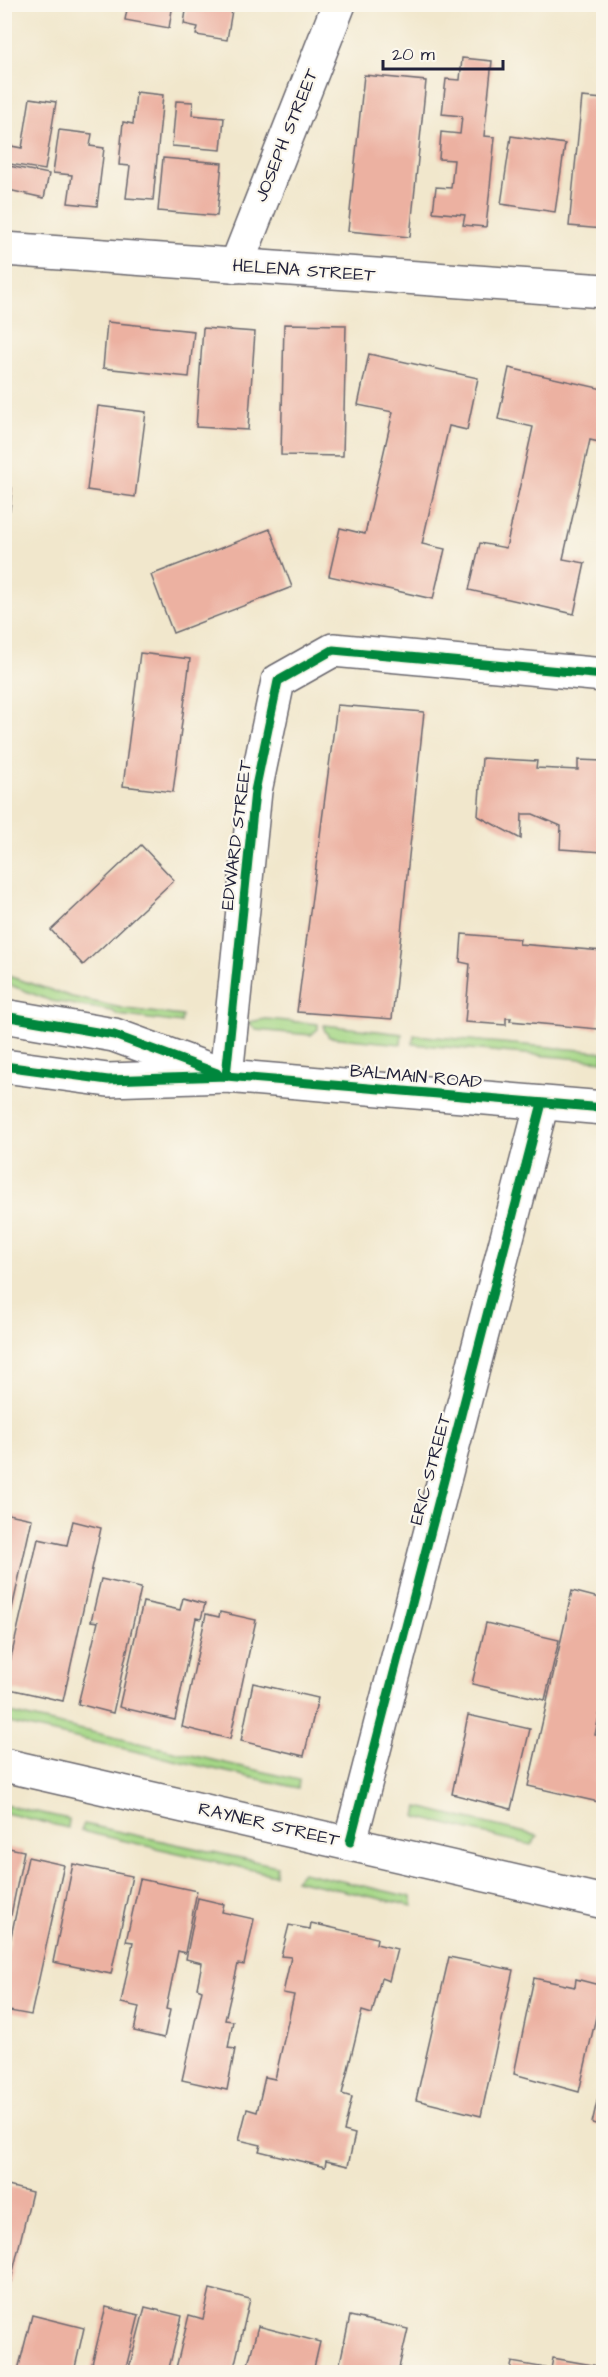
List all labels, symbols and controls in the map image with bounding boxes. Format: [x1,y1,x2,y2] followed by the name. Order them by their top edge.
[383,33,503,71] scale bar
[392,42,435,67] text: 20 m
[248,64,325,205] street label: JOSEPH STREET
[232,253,377,288] street label: HELENA STREET
[215,758,258,911] street label: EDWARD STREET
[349,1058,483,1095] street label: BALMAIN ROAD
[404,1410,458,1528] street label: ERIC STREET
[196,1796,343,1853] street label: RAYNER STREET

